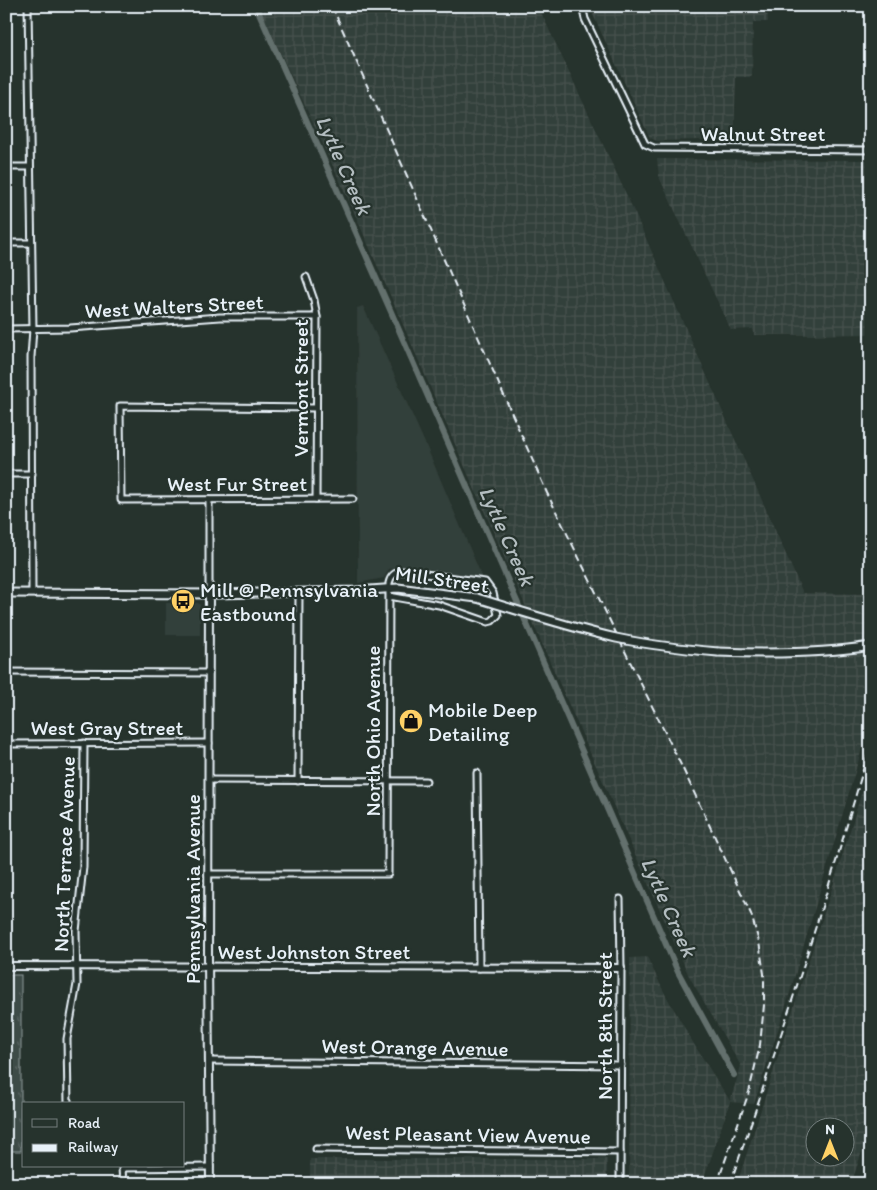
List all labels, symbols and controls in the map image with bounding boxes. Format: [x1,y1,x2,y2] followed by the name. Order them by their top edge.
[310,111,379,221] water label: Lytle Creek
[700,121,826,146] street label: Walnut Street
[84,289,264,323] street label: West Walters Street
[288,319,313,457] street label: Vermont Street
[167,471,307,496] street label: West Fur Street
[473,482,542,592] water label: Lytle Creek
[394,560,491,598] street label: Mill Street
[200,577,378,626] place label: Mill @ Pennsylvania Eastbound
[170,588,196,614] bus stop icon: Mill @ Pennsylvania Eastbound
[360,645,385,817] street label: North Ohio Avenue
[428,697,537,746] place label: Mobile Deep Detailing
[398,708,424,734] shop icon: Mobile Deep Detailing
[31,715,184,740] street label: West Gray Street
[48,755,80,953] street label: North Terrace Avenue
[180,794,205,984] street label: Pennsylvania Avenue
[635,853,704,963] water label: Lytle Creek
[218,939,411,964] street label: West Johnston Street
[592,952,617,1100] street label: North 8th Street
[321,1033,509,1061] street label: West Orange Avenue
[22,1102,185,1168] legend
[68,1114,101,1132] text: Road
[804,1118,854,1168] north arrow
[345,1119,591,1149] street label: West Pleasant View Avenue
[825,1121,835,1138] text: N
[68,1138,118,1156] text: Railway

